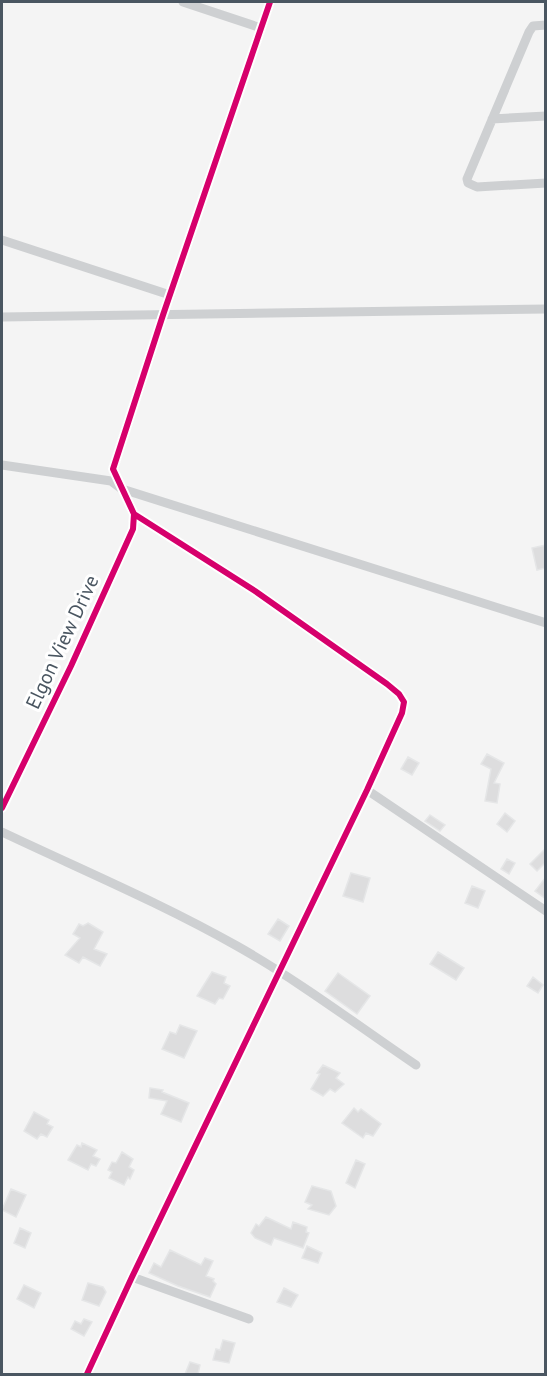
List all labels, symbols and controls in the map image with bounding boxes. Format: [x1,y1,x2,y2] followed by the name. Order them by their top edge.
[20,571,104,713] street label: Elgon View Drive

